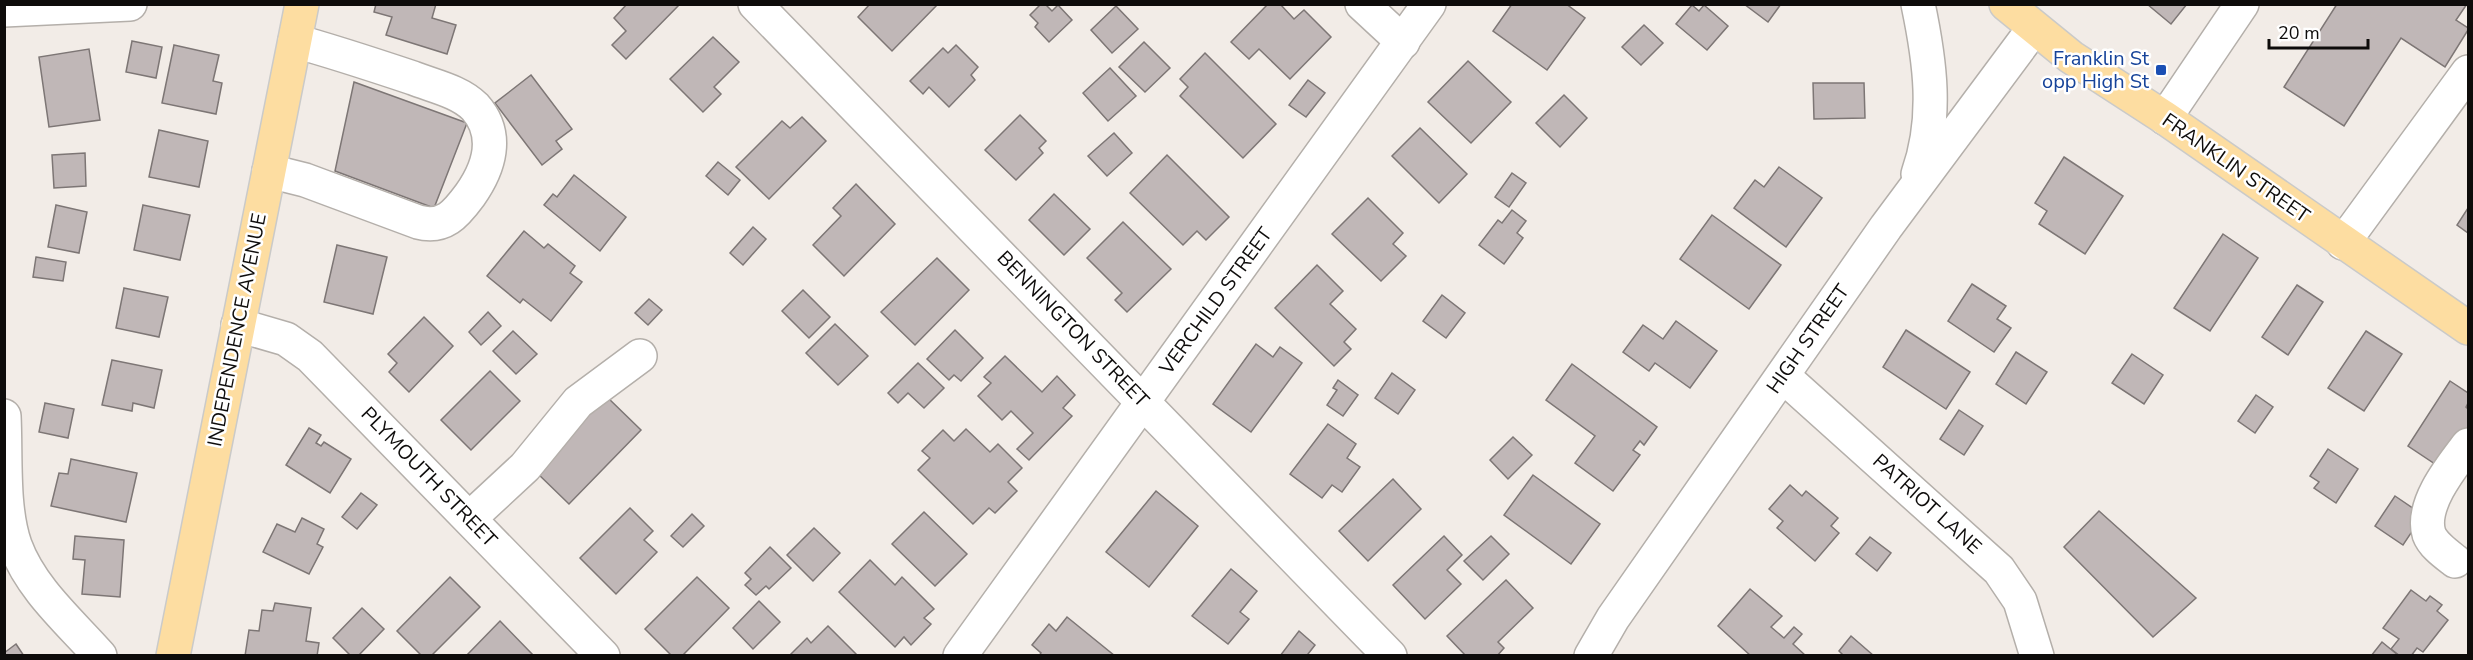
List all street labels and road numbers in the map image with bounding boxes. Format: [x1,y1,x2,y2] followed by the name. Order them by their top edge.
[2157,107,2315,229] street label: FRANKLIN STREET
[201,211,273,449] street label: INDEPENDENCE AVENUE
[1153,222,1279,381] street label: VERCHILD STREET
[991,245,1155,413] street label: BENNINGTON STREET
[1760,279,1856,399] street label: HIGH STREET
[355,401,503,553] street label: PLYMOUTH STREET
[1867,448,1987,560] street label: PATRIOT LANE

